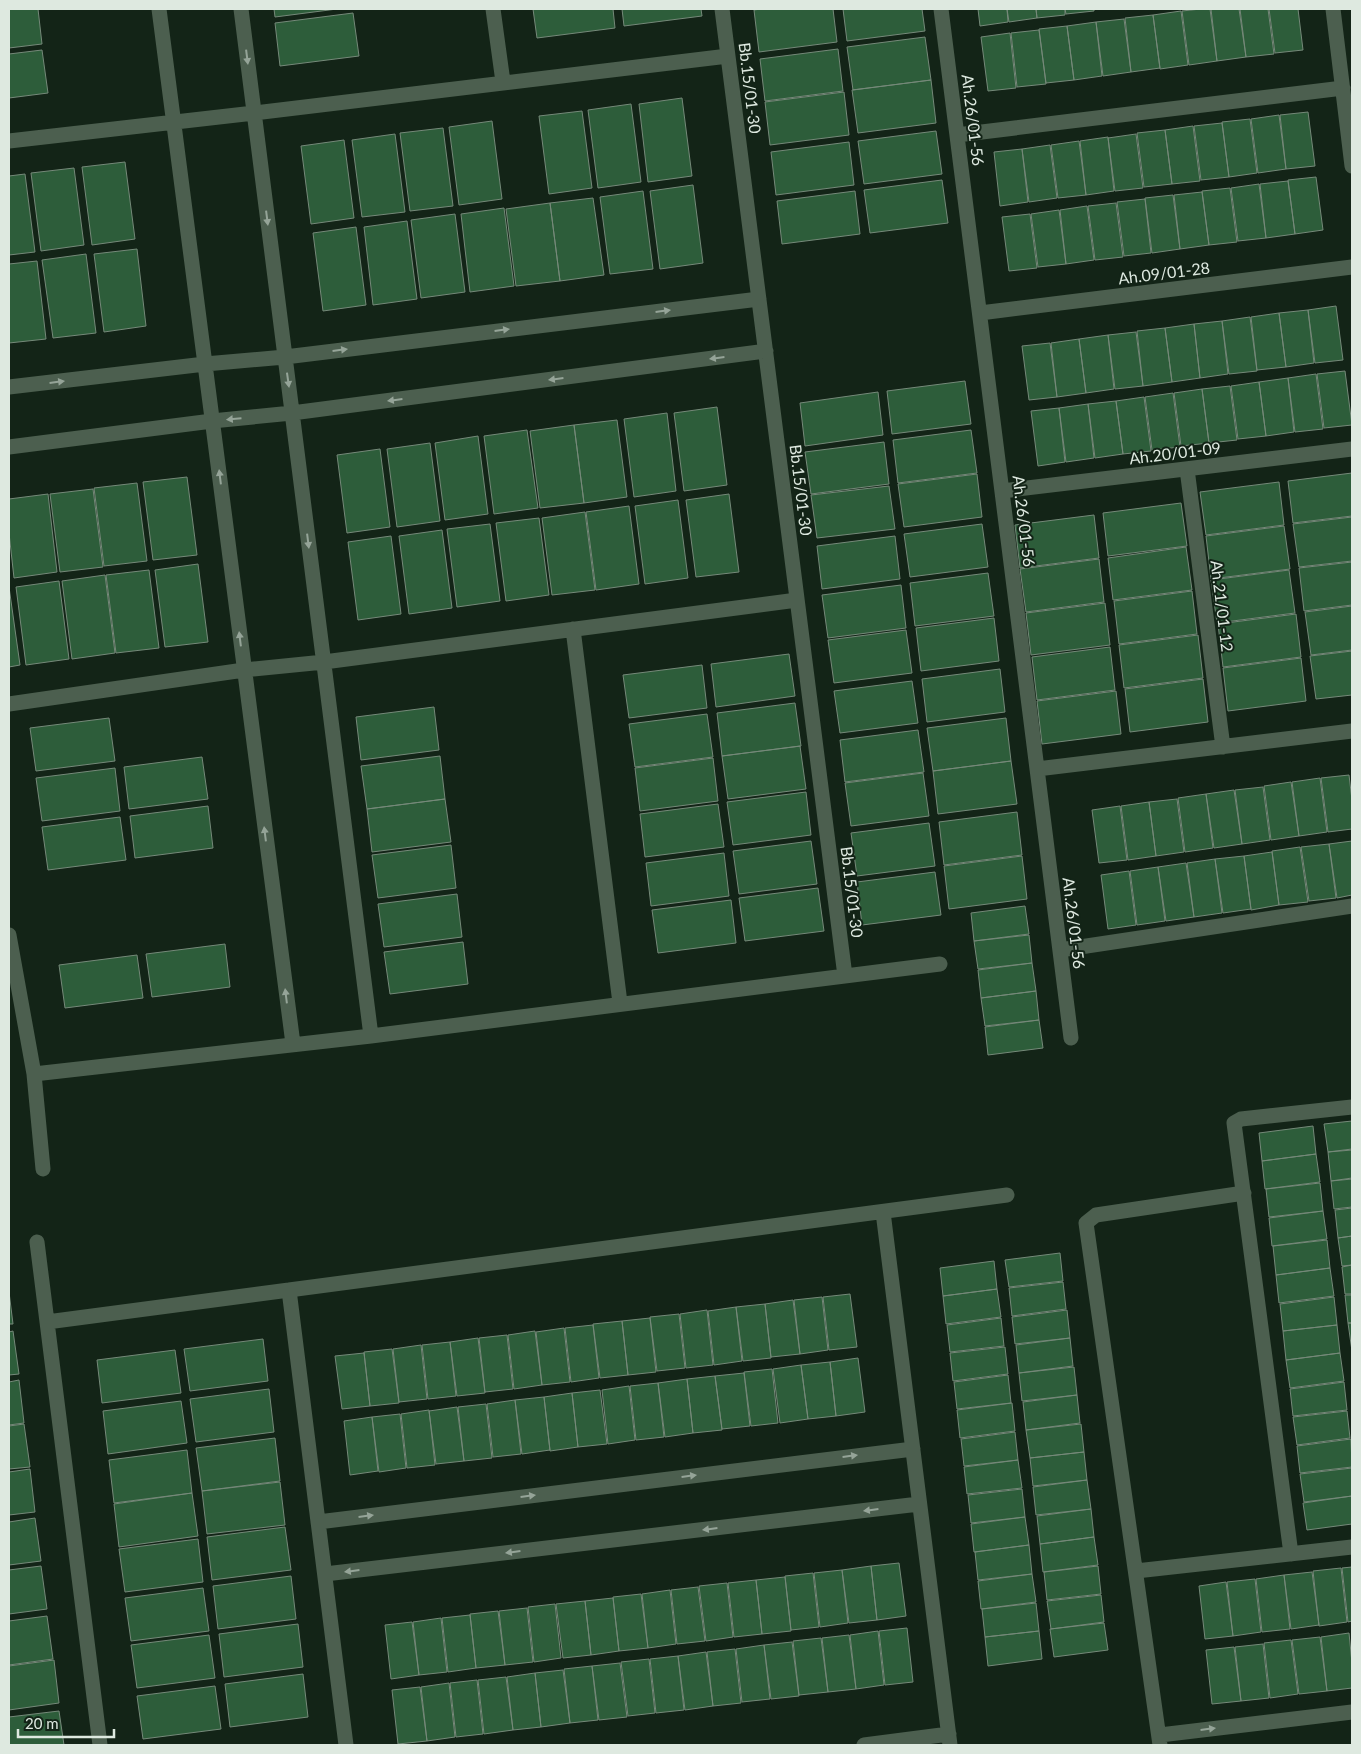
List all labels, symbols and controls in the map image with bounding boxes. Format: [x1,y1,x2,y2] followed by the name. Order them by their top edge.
[735,41,766,135] street label: Bb.15/01-30
[243,49,251,65] one-way arrow
[958,73,989,167] street label: Ah.26/01-56
[263,211,271,227] one-way arrow
[1117,257,1211,288] street label: Ah.09/01-28
[655,307,671,315] one-way arrow
[494,326,510,334] one-way arrow
[333,346,349,354] one-way arrow
[709,354,725,362] one-way arrow
[284,372,292,388] one-way arrow
[548,375,564,383] one-way arrow
[49,378,65,386] one-way arrow
[387,396,403,404] one-way arrow
[226,415,242,423] one-way arrow
[1128,437,1222,468] street label: Ah.20/01-09
[786,443,817,537] street label: Bb.15/01-30
[215,469,223,485] one-way arrow
[1009,474,1040,568] street label: Ah.26/01-56
[304,533,312,549] one-way arrow
[1207,559,1238,653] street label: Ah.21/01-12
[236,630,244,646] one-way arrow
[261,826,269,842] one-way arrow
[837,845,868,939] street label: Bb.15/01-30
[1059,876,1090,970] street label: Ah.26/01-56
[282,987,290,1003] one-way arrow
[843,1452,859,1460] one-way arrow
[681,1472,697,1480] one-way arrow
[520,1492,536,1500] one-way arrow
[863,1506,879,1514] one-way arrow
[359,1512,375,1520] one-way arrow
[701,1525,717,1533] one-way arrow
[505,1548,521,1556] one-way arrow
[344,1567,360,1575] one-way arrow
[18,1706,114,1738] scale bar
[25,1714,59,1732] text: 20 m
[1200,1725,1216,1733] one-way arrow

